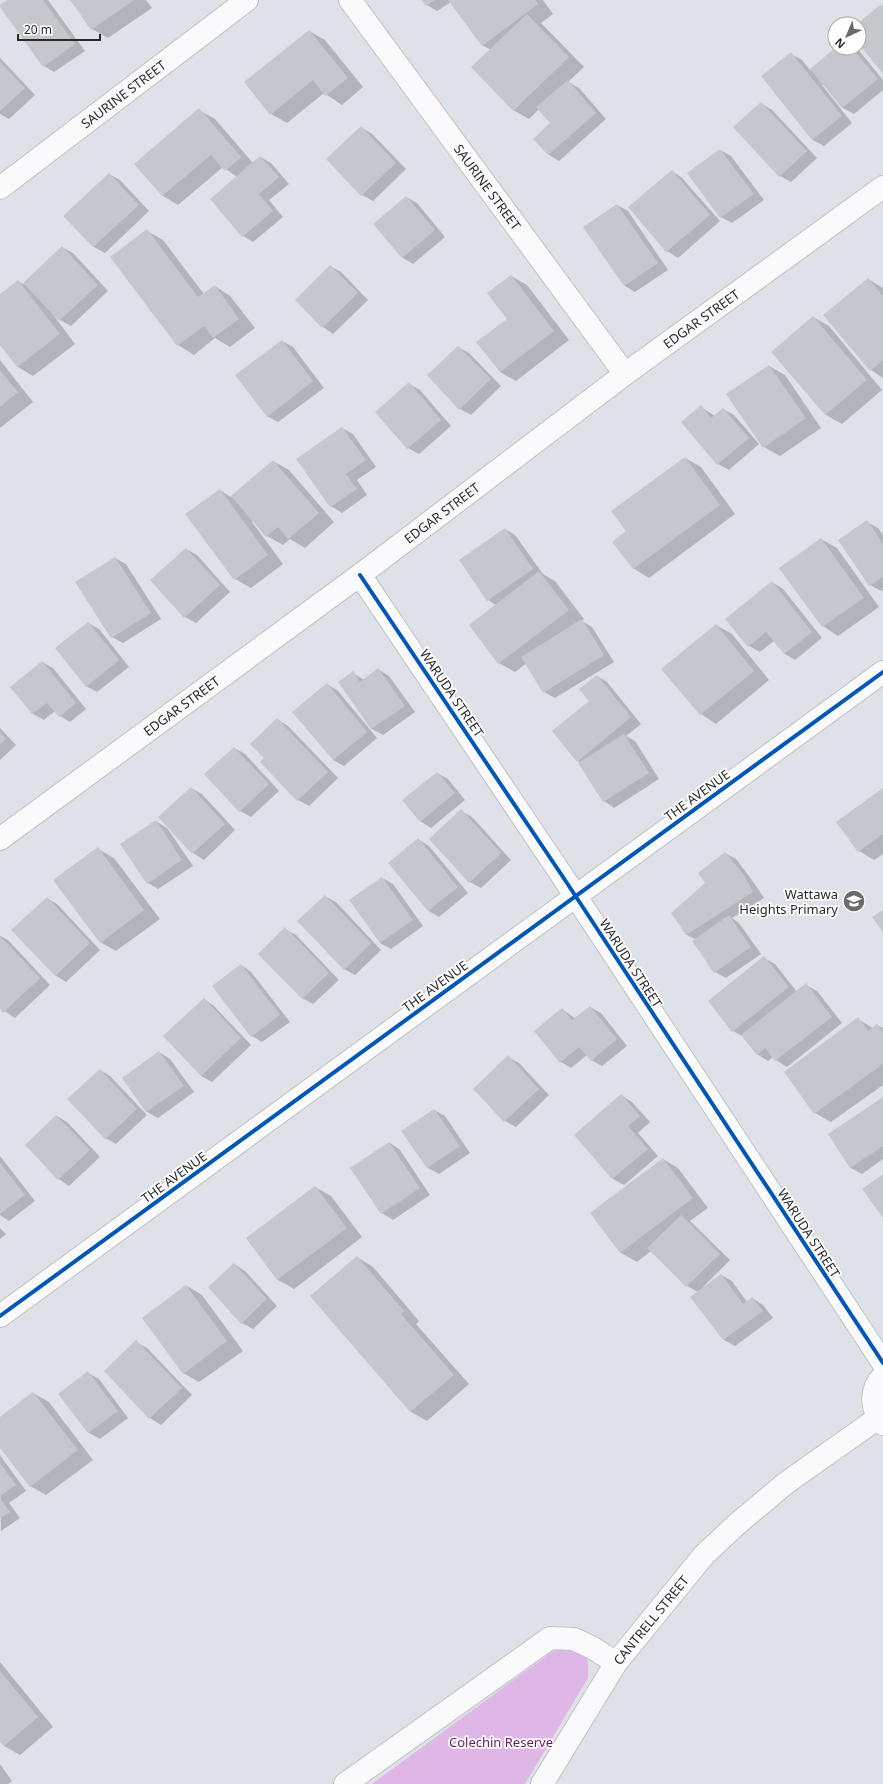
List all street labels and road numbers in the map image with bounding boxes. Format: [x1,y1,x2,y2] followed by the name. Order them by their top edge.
[77,56,170,132] street label: SAURINE STREET
[450,140,525,234] street label: SAURINE STREET
[659,285,743,353] street label: EDGAR STREET
[400,478,484,547] street label: EDGAR STREET
[416,645,489,741] street label: WARUDA STREET
[140,672,224,740] street label: EDGAR STREET
[661,765,733,825] street label: THE AVENUE
[596,915,667,1012] street label: WARUDA STREET
[399,956,471,1016] street label: THE AVENUE
[138,1147,210,1207] street label: THE AVENUE
[774,1185,845,1282] street label: WARUDA STREET
[609,1571,693,1669] street label: CANTRELL STREET

